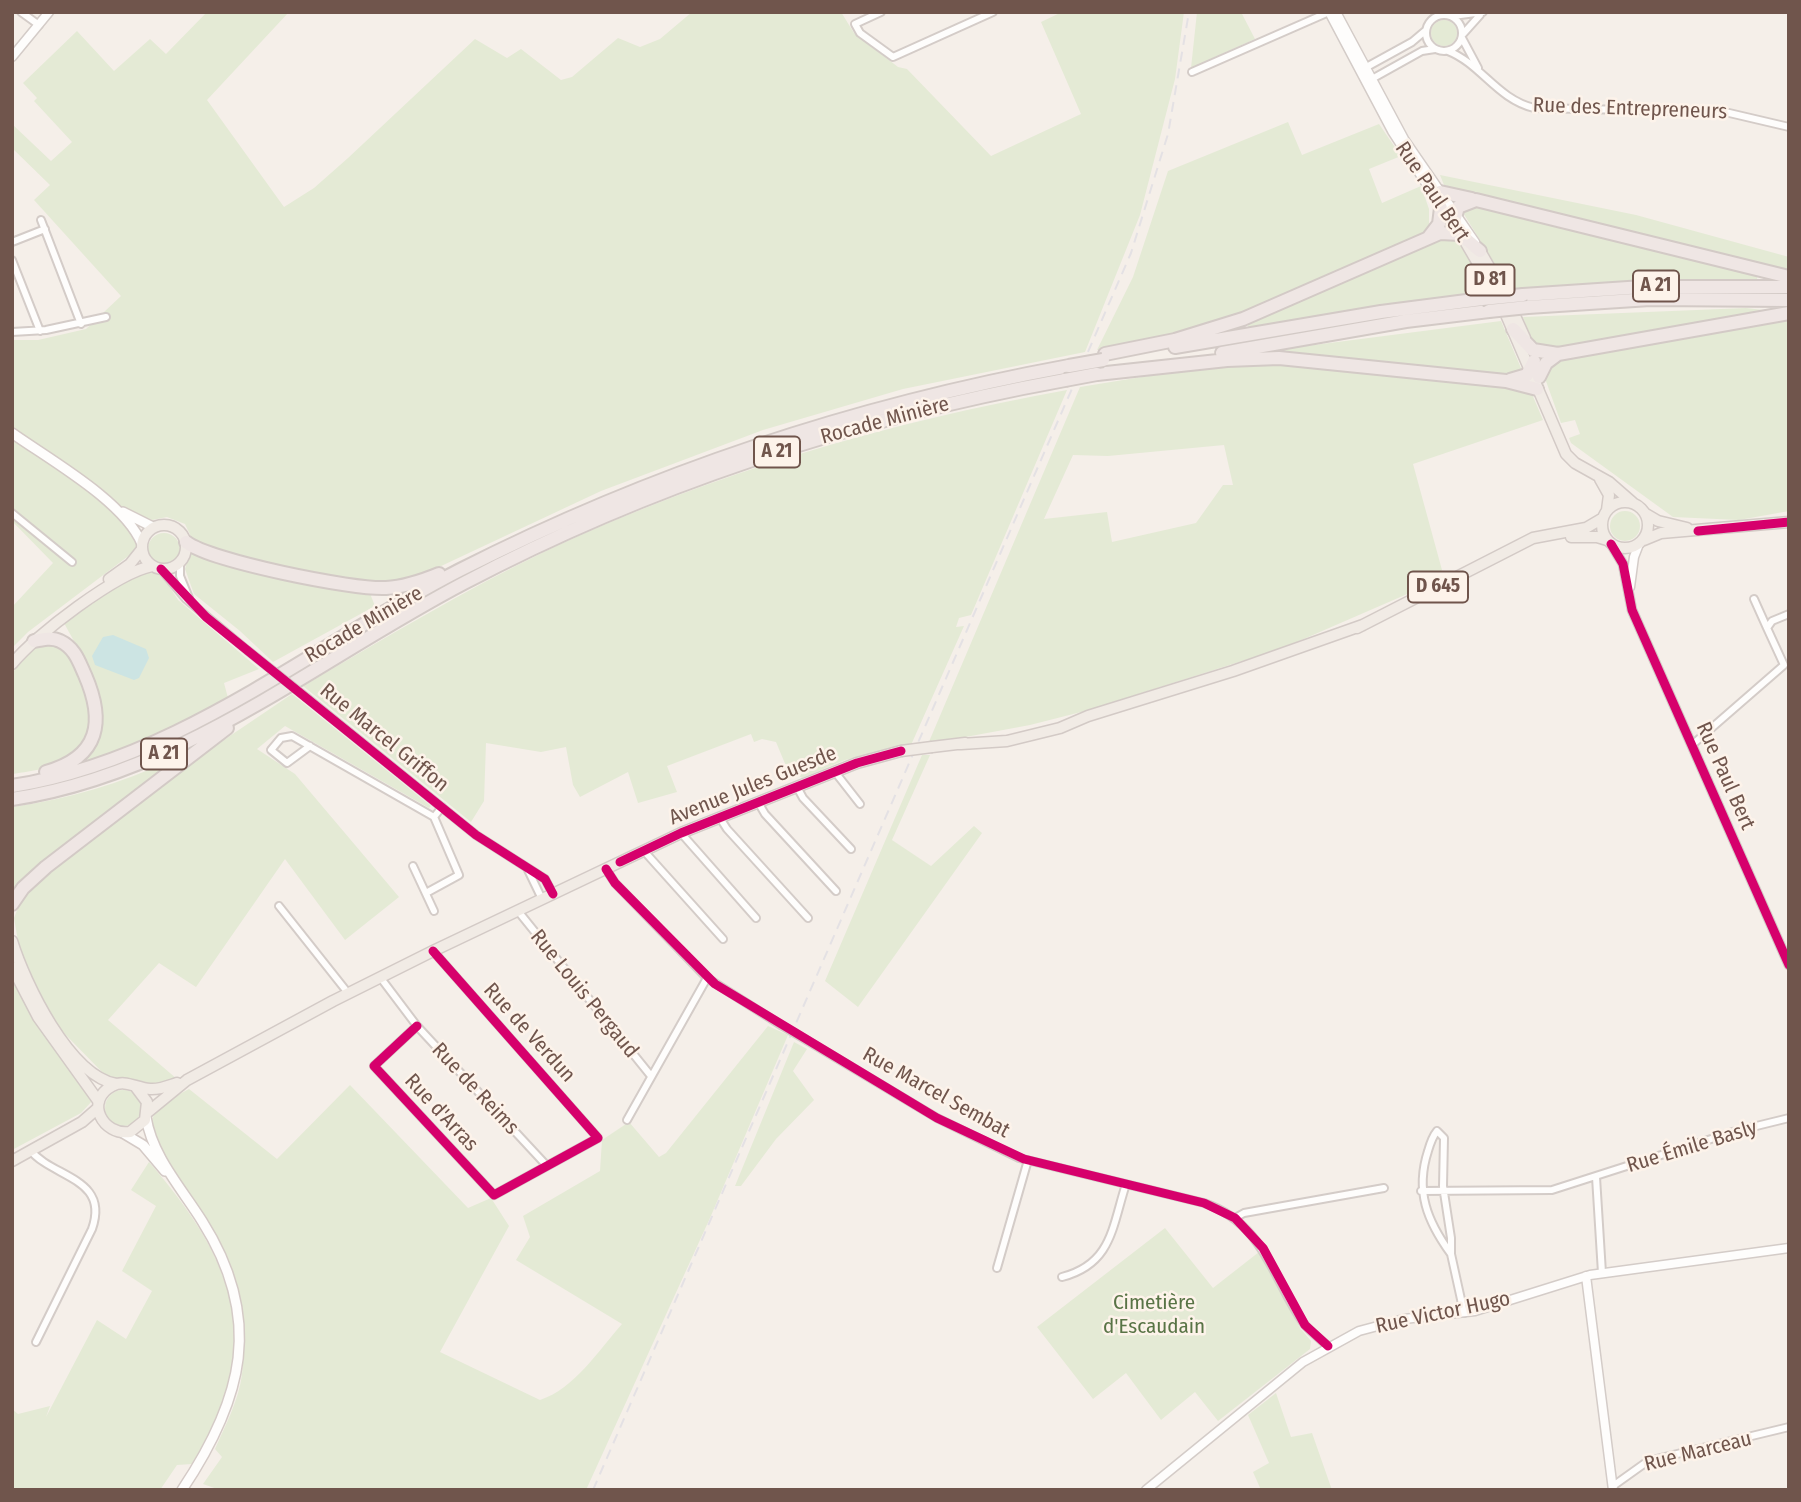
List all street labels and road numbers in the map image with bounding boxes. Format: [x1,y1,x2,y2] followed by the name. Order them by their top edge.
[1532,93,1728,125] street label: Rue des Entrepreneurs
[1389,137,1475,247] street label: Rue Paul Bert
[1466,264,1514,296] road number: D 81
[1633,270,1679,302] road number: A 21
[818,392,952,450] street label: Rocade Minière
[754,436,800,467] road number: A 21
[1408,572,1468,602] road number: D 645
[301,581,427,669] street label: Rocade Minière
[314,678,454,798] street label: Rue Marcel Griffon
[1690,718,1760,834] street label: Rue Paul Bert
[141,738,187,769] road number: A 21
[666,741,840,831] street label: Avenue Jules Guesde
[525,925,643,1063] street label: Rue Louis Pergaud
[478,978,580,1088] street label: Rue de Verdun
[426,1038,524,1140] street label: Rue de Reims
[858,1042,1014,1144] street label: Rue Marcel Sembat
[399,1069,483,1157] street label: Rue d'Arras
[1624,1115,1760,1179] street label: Rue Émile Basly
[1373,1286,1513,1340] street label: Rue Victor Hugo
[1642,1426,1754,1478] street label: Rue Marceau

